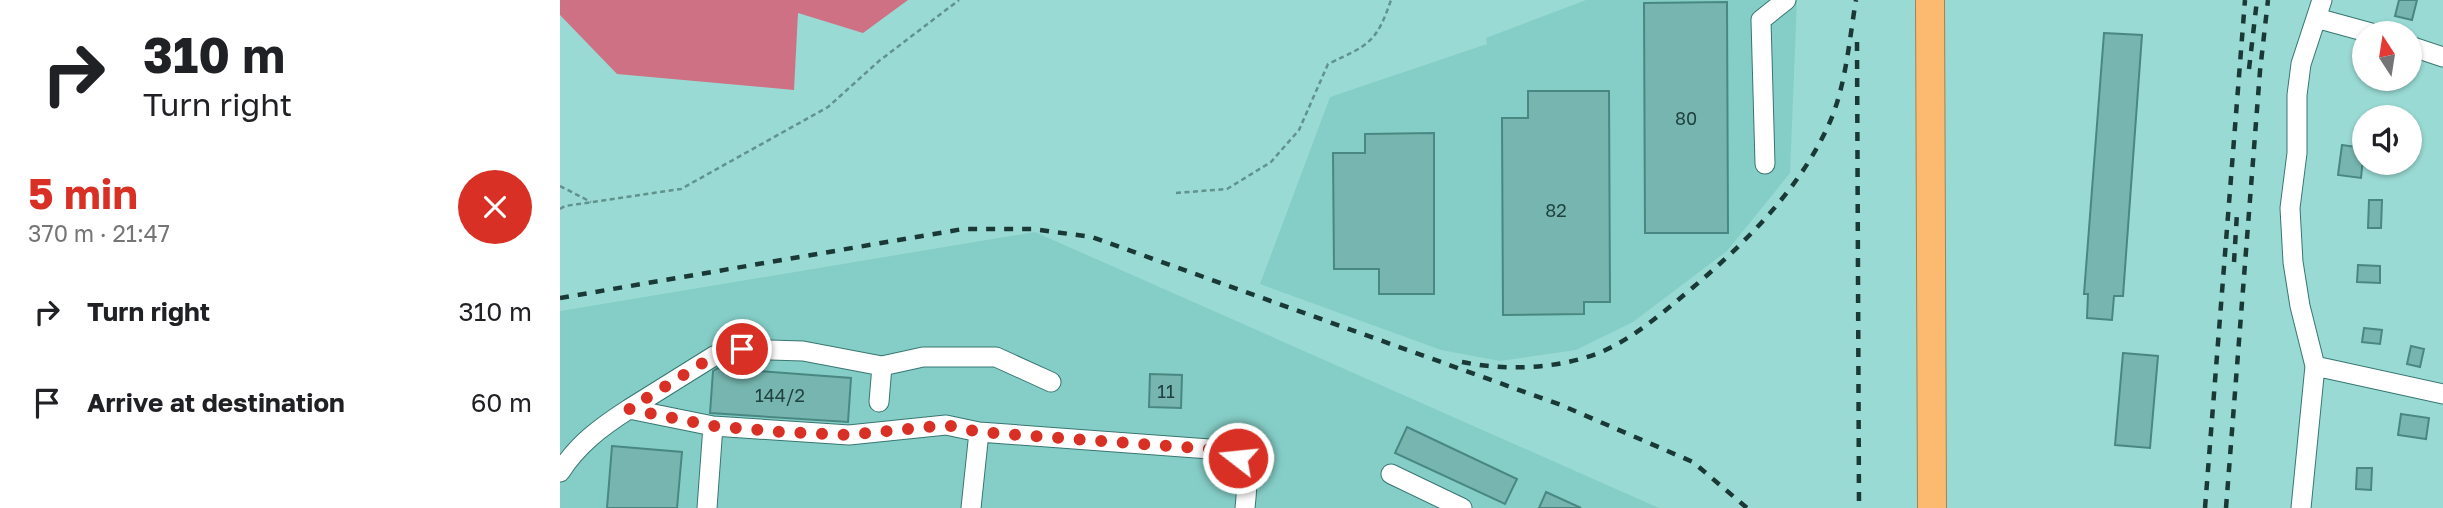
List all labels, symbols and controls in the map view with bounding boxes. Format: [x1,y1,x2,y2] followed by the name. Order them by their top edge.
[2352,21,2422,91] north arrow
[2352,21,2422,175] map controls
[143,25,285,84] text: 310 m
[28,28,119,119] icon: right
[143,85,292,123] text: Turn right
[2352,105,2422,175] button: sound
[1675,107,1697,129] house number: 80
[28,168,138,218] text: 5 min
[458,170,532,244] button: close
[1545,199,1567,221] house number: 82
[28,219,170,247] text: 370 m · 21:47
[28,293,66,331] icon: right
[87,296,210,327] text: Turn right
[459,296,532,327] text: 310 m
[712,319,772,379] pin
[723,330,761,368] icon: arrive
[1157,380,1175,402] house number: 11
[28,384,66,422] icon: arrive
[755,384,805,406] house number: 144/2
[87,387,345,418] text: Arrive at destination
[471,387,532,418] text: 60 m
[1201,421,1275,495] position arrow

